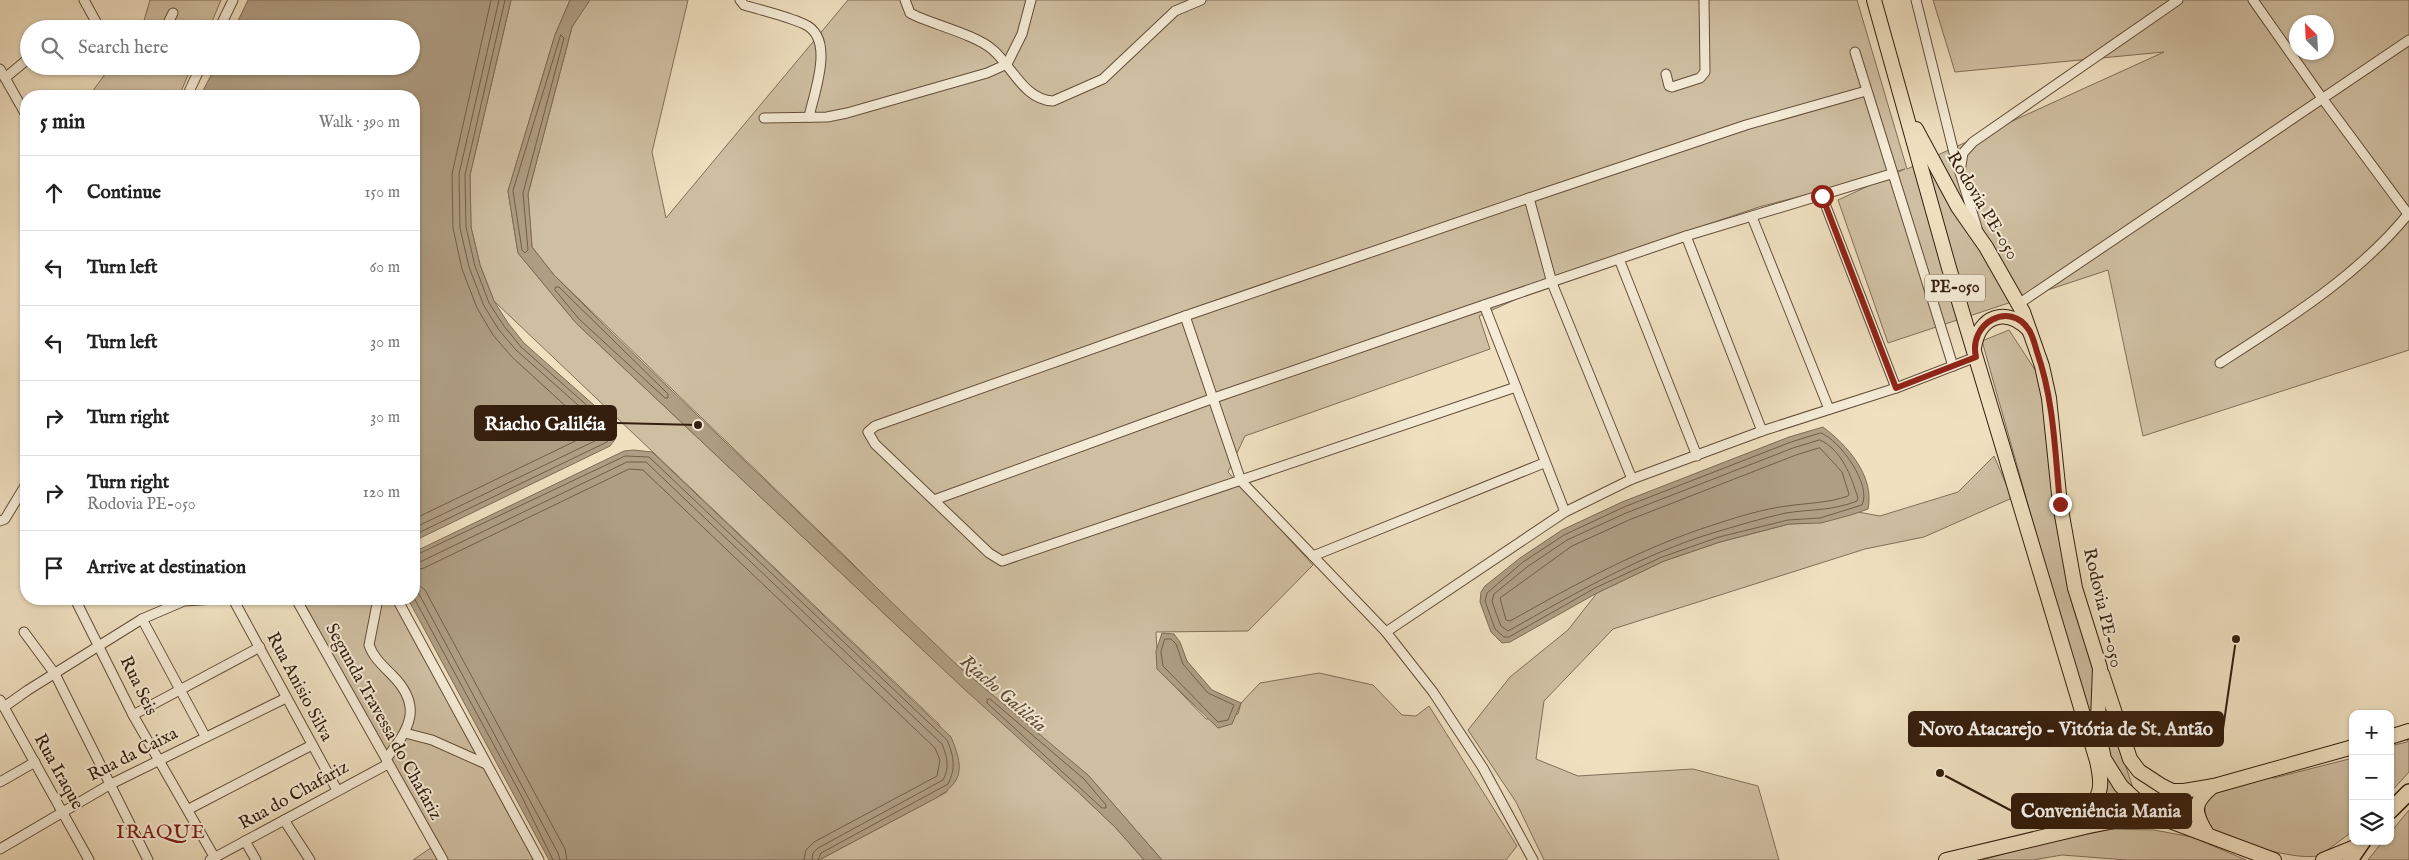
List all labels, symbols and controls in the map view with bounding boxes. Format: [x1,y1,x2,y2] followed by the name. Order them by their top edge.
[2289,15,2334,60] north arrow
[20,20,420,75] search box
[38,34,66,62] icon: search
[78,36,169,60] text: Search here
[40,109,85,136] text: 5 min
[319,113,400,133] text: Walk · 390 m
[1941,148,2023,264] street label: Rodovia PE-050
[40,179,68,207] icon: ahead
[87,181,161,205] text: Continue
[365,183,400,203] text: 150 m
[1811,185,1834,208] route start
[40,254,68,282] icon: left
[87,256,158,280] text: Turn left
[370,258,400,278] text: 60 m
[1925,274,1985,302] road number: PE-050
[40,329,68,357] icon: left
[87,331,158,355] text: Turn left
[370,333,400,353] text: 30 m
[40,404,68,432] icon: right
[87,406,169,430] text: Turn right
[475,406,616,440] callout: Riacho Galiléia
[370,408,400,428] text: 30 m
[485,413,606,437] text: Riacho Galiléia
[87,471,169,495] text: Turn right
[40,479,68,507] icon: right
[363,483,400,503] text: 120 m
[2049,493,2072,516] route end
[87,495,196,515] text: Rodovia PE-050
[2077,546,2127,670] street label: Rodovia PE-050
[40,554,68,582] icon: arrive
[87,556,246,580] text: Arrive at destination
[319,620,447,824] street label: Segunda Travessa do Chafariz
[261,628,338,746] street label: Rua Anisio Silva
[955,650,1051,738] water label: Riacho Galiléia
[114,653,162,719] street label: Rua Seis
[2349,710,2394,845] map controls
[2349,710,2394,755] button: +
[1909,712,2223,746] callout: Novo Atacarejo - Vitória de St. Antão
[1918,718,2213,742] text: Novo Atacarejo - Vitória de St. Antão
[84,722,182,787] street label: Rua da Caixa
[28,730,88,814] street label: Rua Iraque
[2349,755,2394,800] button: −
[235,756,353,836] street label: Rua do Chafariz
[2012,794,2191,828] callout: Conveniência Mania
[2021,800,2182,824] text: Conveniência Mania
[2349,800,2394,845] button: layers
[116,820,206,845] district label: IRAQUE

